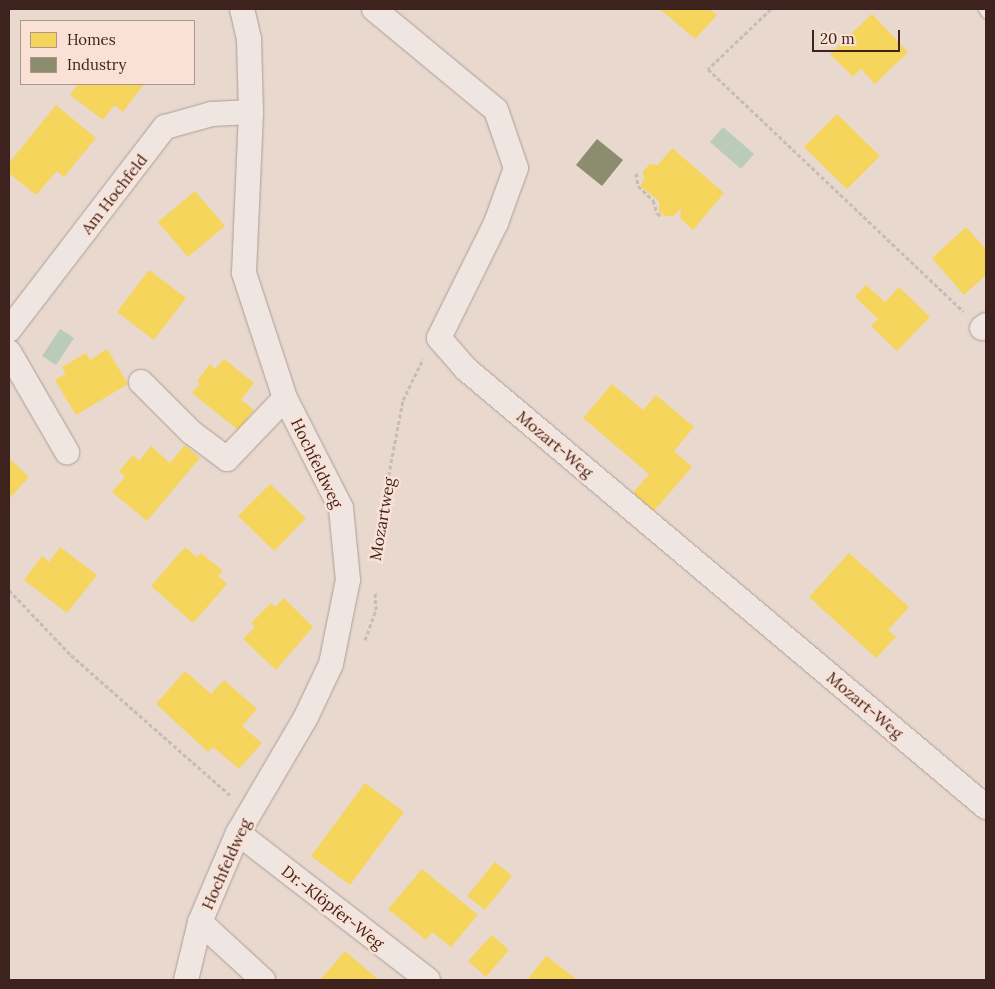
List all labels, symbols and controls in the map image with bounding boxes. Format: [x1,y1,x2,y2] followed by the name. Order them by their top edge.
[20,20,195,85] legend
[815,20,902,52] scale bar
[820,29,855,48] text: 20 m
[67,30,116,49] text: Homes
[67,55,126,74] text: Industry
[77,150,151,238] street label: Am Hochfeld
[513,407,597,481] street label: Mozart-Weg
[287,415,347,511] street label: Hochfeldweg
[365,476,399,562] street label: Mozartweg
[823,668,907,742] street label: Mozart-Weg
[197,816,255,912] street label: Hochfeldweg
[278,861,388,953] street label: Dr.-Klöpfer-Weg

